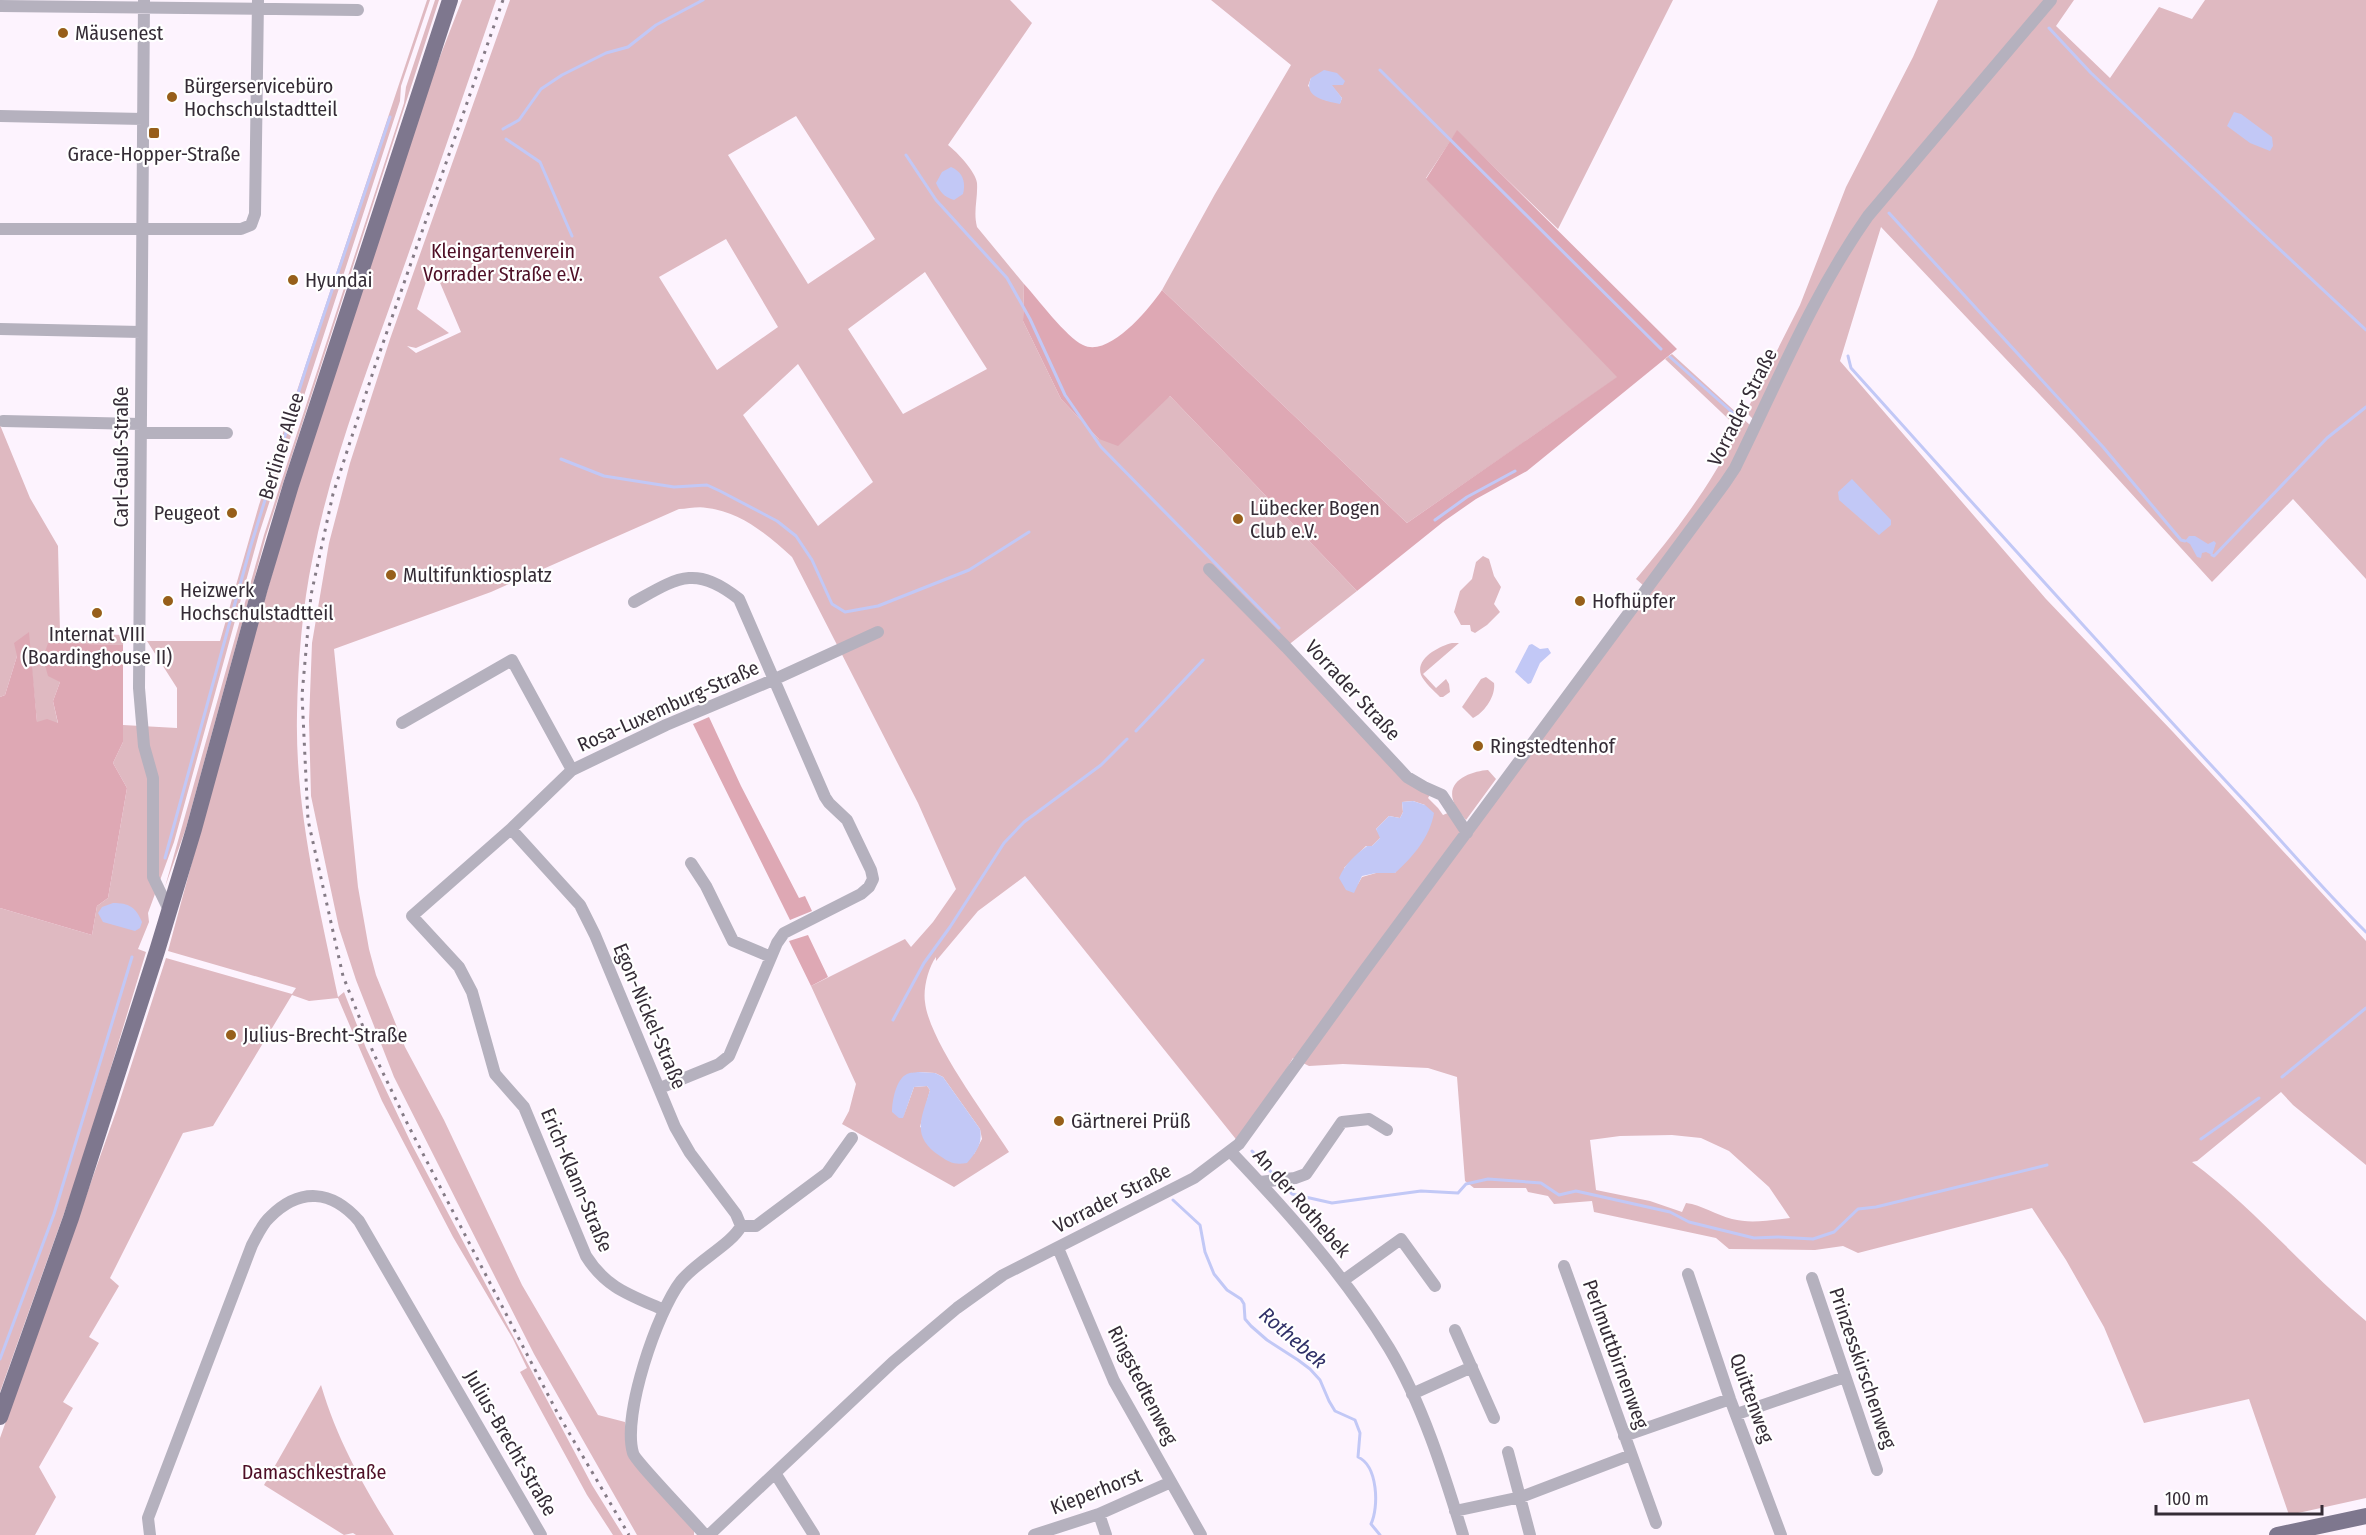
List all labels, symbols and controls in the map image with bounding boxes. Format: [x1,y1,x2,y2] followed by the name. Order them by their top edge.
[75,21,164,45] place label: Mäusenest
[56,26,70,40] marker: Mäusenest
[184,74,338,121] place label: Bürgerservicebüro Hochschulstadtteil
[165,90,179,104] marker: Bürgerservicebüro Hochschulstadtteil
[147,126,161,140] marker: Grace-Hopper-Straße
[68,142,240,166] place label: Grace-Hopper-Straße
[423,239,583,286] park label: Kleingartenverein Vorrader Straße e.V.
[305,268,373,292] place label: Hyundai
[286,273,300,287] marker: Hyundai
[1702,344,1782,470] street label: Vorrader Straße
[109,386,133,528] street label: Carl-Gauß-Straße
[253,389,309,503] street label: Berliner Allee
[1250,496,1380,543] place label: Lübecker Bogen Club e.V.
[154,501,220,525] place label: Peugeot
[225,506,239,520] marker: Peugeot
[1231,512,1245,526] marker: Lübecker Bogen Club e.V.
[403,563,552,587] place label: Multifunktiosplatz
[384,568,398,582] marker: Multifunktiosplatz
[180,578,334,625] place label: Heizwerk Hochschulstadtteil
[1592,589,1675,613] place label: Hofhüpfer
[161,594,175,608] marker: Heizwerk Hochschulstadtteil
[1573,594,1587,608] marker: Hofhüpfer
[90,606,104,620] marker: Internat VIII (Boardinghouse II)
[22,622,172,669] place label: Internat VIII (Boardinghouse II)
[1300,635,1406,745] street label: Vorrader Straße
[574,655,762,757] street label: Rosa-Luxemburg-Straße
[1490,734,1617,758] place label: Ringstedtenhof
[1471,739,1485,753] marker: Ringstedtenhof
[608,939,692,1093] street label: Egon-Nickel-Straße
[243,1023,407,1047] place label: Julius-Brecht-Straße
[224,1028,238,1042] marker: Julius-Brecht-Straße
[536,1104,618,1256] street label: Erich-Klann-Straße
[1071,1109,1191,1133] place label: Gärtnerei Prüß
[1052,1114,1066,1128] marker: Gärtnerei Prüß
[1248,1144,1356,1263] street label: An der Rothebek
[1049,1158,1175,1238] street label: Vorrader Straße
[1578,1276,1654,1432] street label: Perlmuttbirnenweg
[1824,1284,1902,1452] street label: Prinzesskirschenweg
[1254,1302,1332,1374] water label: Rothebek
[1103,1322,1184,1449] street label: Ringstedtenweg
[1725,1350,1779,1447] street label: Quittenweg
[460,1366,562,1520] street label: Julius-Brecht-Straße
[242,1460,386,1484] park label: Damaschkestraße
[1047,1462,1145,1519] street label: Kieperhorst
[2156,1478,2322,1516] scale bar
[2165,1488,2209,1510] text: 100 m

